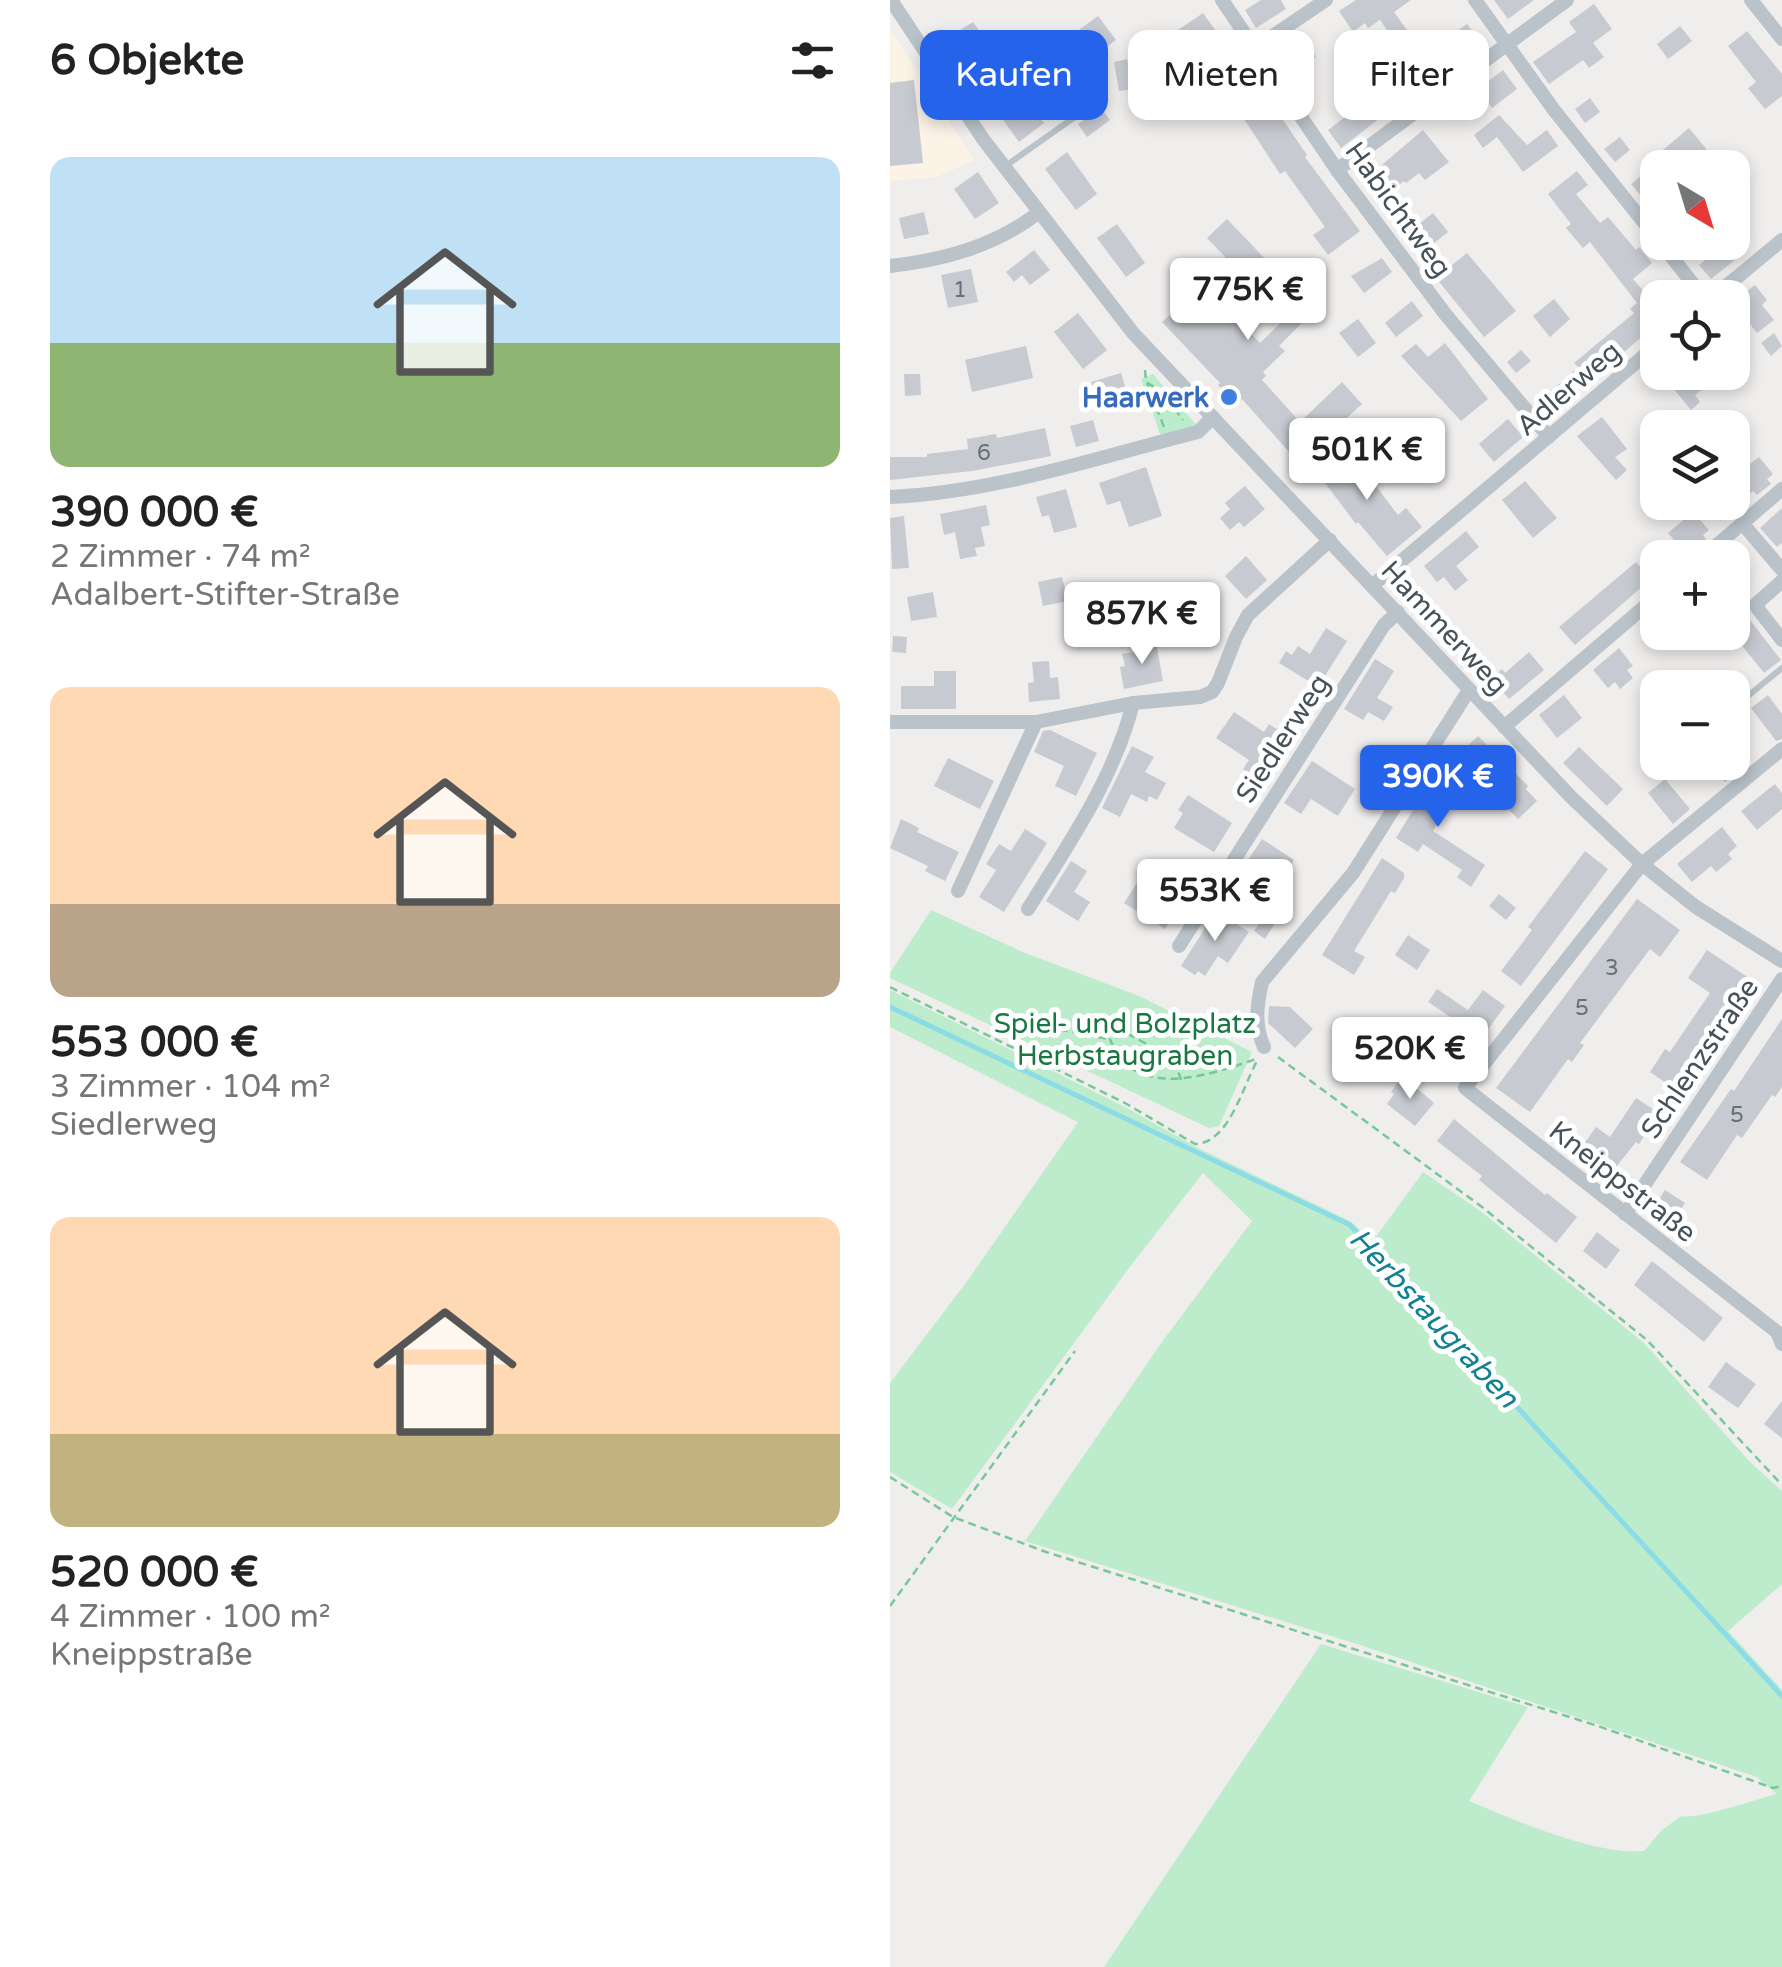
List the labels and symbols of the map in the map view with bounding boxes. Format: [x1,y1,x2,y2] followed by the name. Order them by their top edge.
[1338,135,1459,284] street label: Habichtweg
[1640,150,1750,260] north arrow
[1167,258,1329,343] pin: 775K €
[953,277,967,303] house number: 1
[1509,334,1628,443] street label: Adlerweg
[1082,381,1209,415] place label: Haarwerk
[1218,386,1240,408] marker: Haarwerk
[1286,418,1448,503] pin: 501K €
[977,440,991,466] house number: 6
[1374,554,1515,702] street label: Hammerweg
[1061,582,1223,667] pin: 857K €
[1229,668,1337,809] street label: Siedlerweg
[1357,745,1519,830] pin: 390K €
[1134,859,1296,944] pin: 553K €
[1605,955,1619,981] house number: 3
[1634,972,1766,1145] street label: Schlenzstraße
[1575,995,1589,1021] house number: 5
[994,1007,1256,1073] park label: Spiel- und Bolzplatz Herbstaugraben
[1329,1017,1491,1102] pin: 520K €
[1730,1102,1744,1128] house number: 5
[1542,1114,1703,1250] street label: Kneippstraße
[1341,1221,1527,1416] water label: Herbstaugraben

